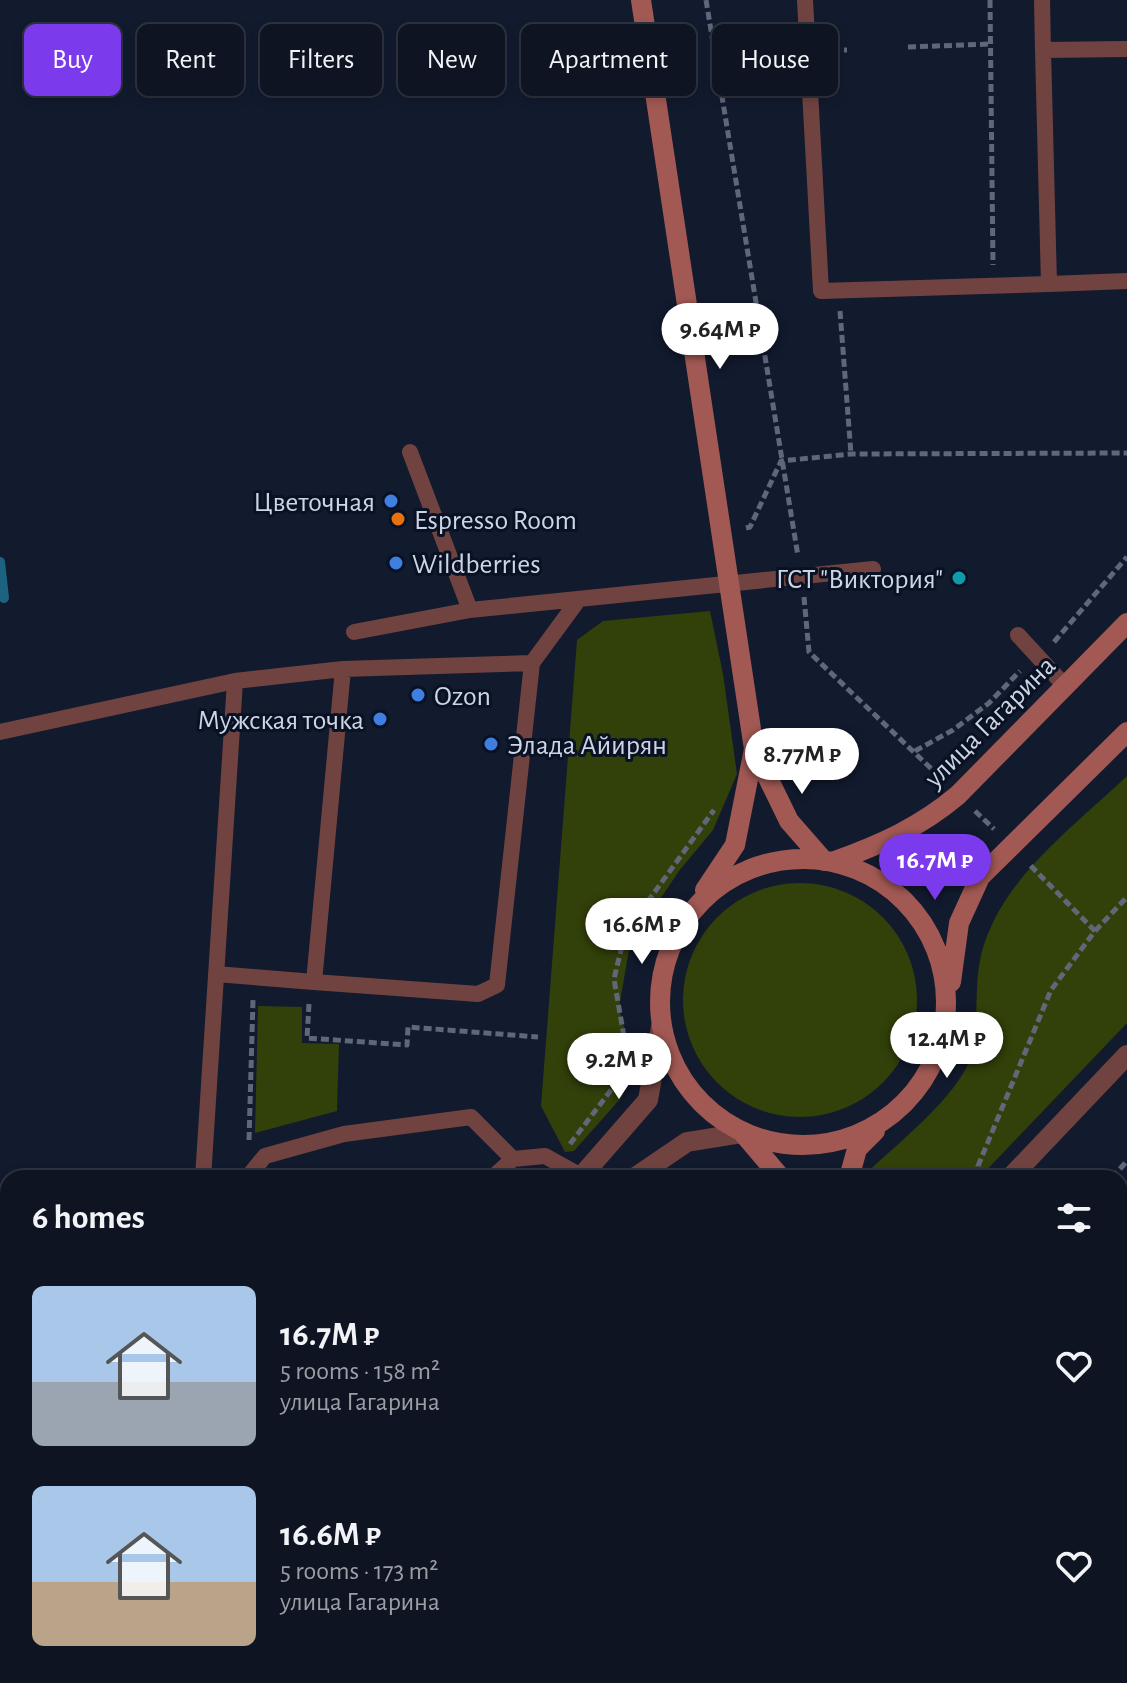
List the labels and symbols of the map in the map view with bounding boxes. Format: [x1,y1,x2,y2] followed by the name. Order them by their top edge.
[646,303,794,371] pin: 9.64M ₽
[253,489,375,517] place label: Цветочная
[382,492,400,510] marker: Цветочная
[414,507,577,535] place label: Espresso Room
[389,510,407,528] marker: Espresso Room
[412,551,541,579] place label: Wildberries
[387,554,405,572] marker: Wildberries
[776,566,943,594] place label: ГСТ "Виктория"
[950,569,968,587] marker: ГСТ "Виктория"
[919,651,1061,794] street label: улица Гагарина
[434,683,491,711] place label: Ozon
[409,686,427,704] marker: Ozon
[197,707,364,735] place label: Мужская точка
[371,710,389,728] marker: Мужская точка
[728,728,876,796] pin: 8.77M ₽
[507,732,667,760] place label: Элада Айирян
[482,735,500,753] marker: Элада Айирян
[861,834,1009,902] pin: 16.7M ₽
[568,898,716,966] pin: 16.6M ₽
[873,1012,1021,1080] pin: 12.4M ₽
[554,1033,684,1101] pin: 9.2M ₽

